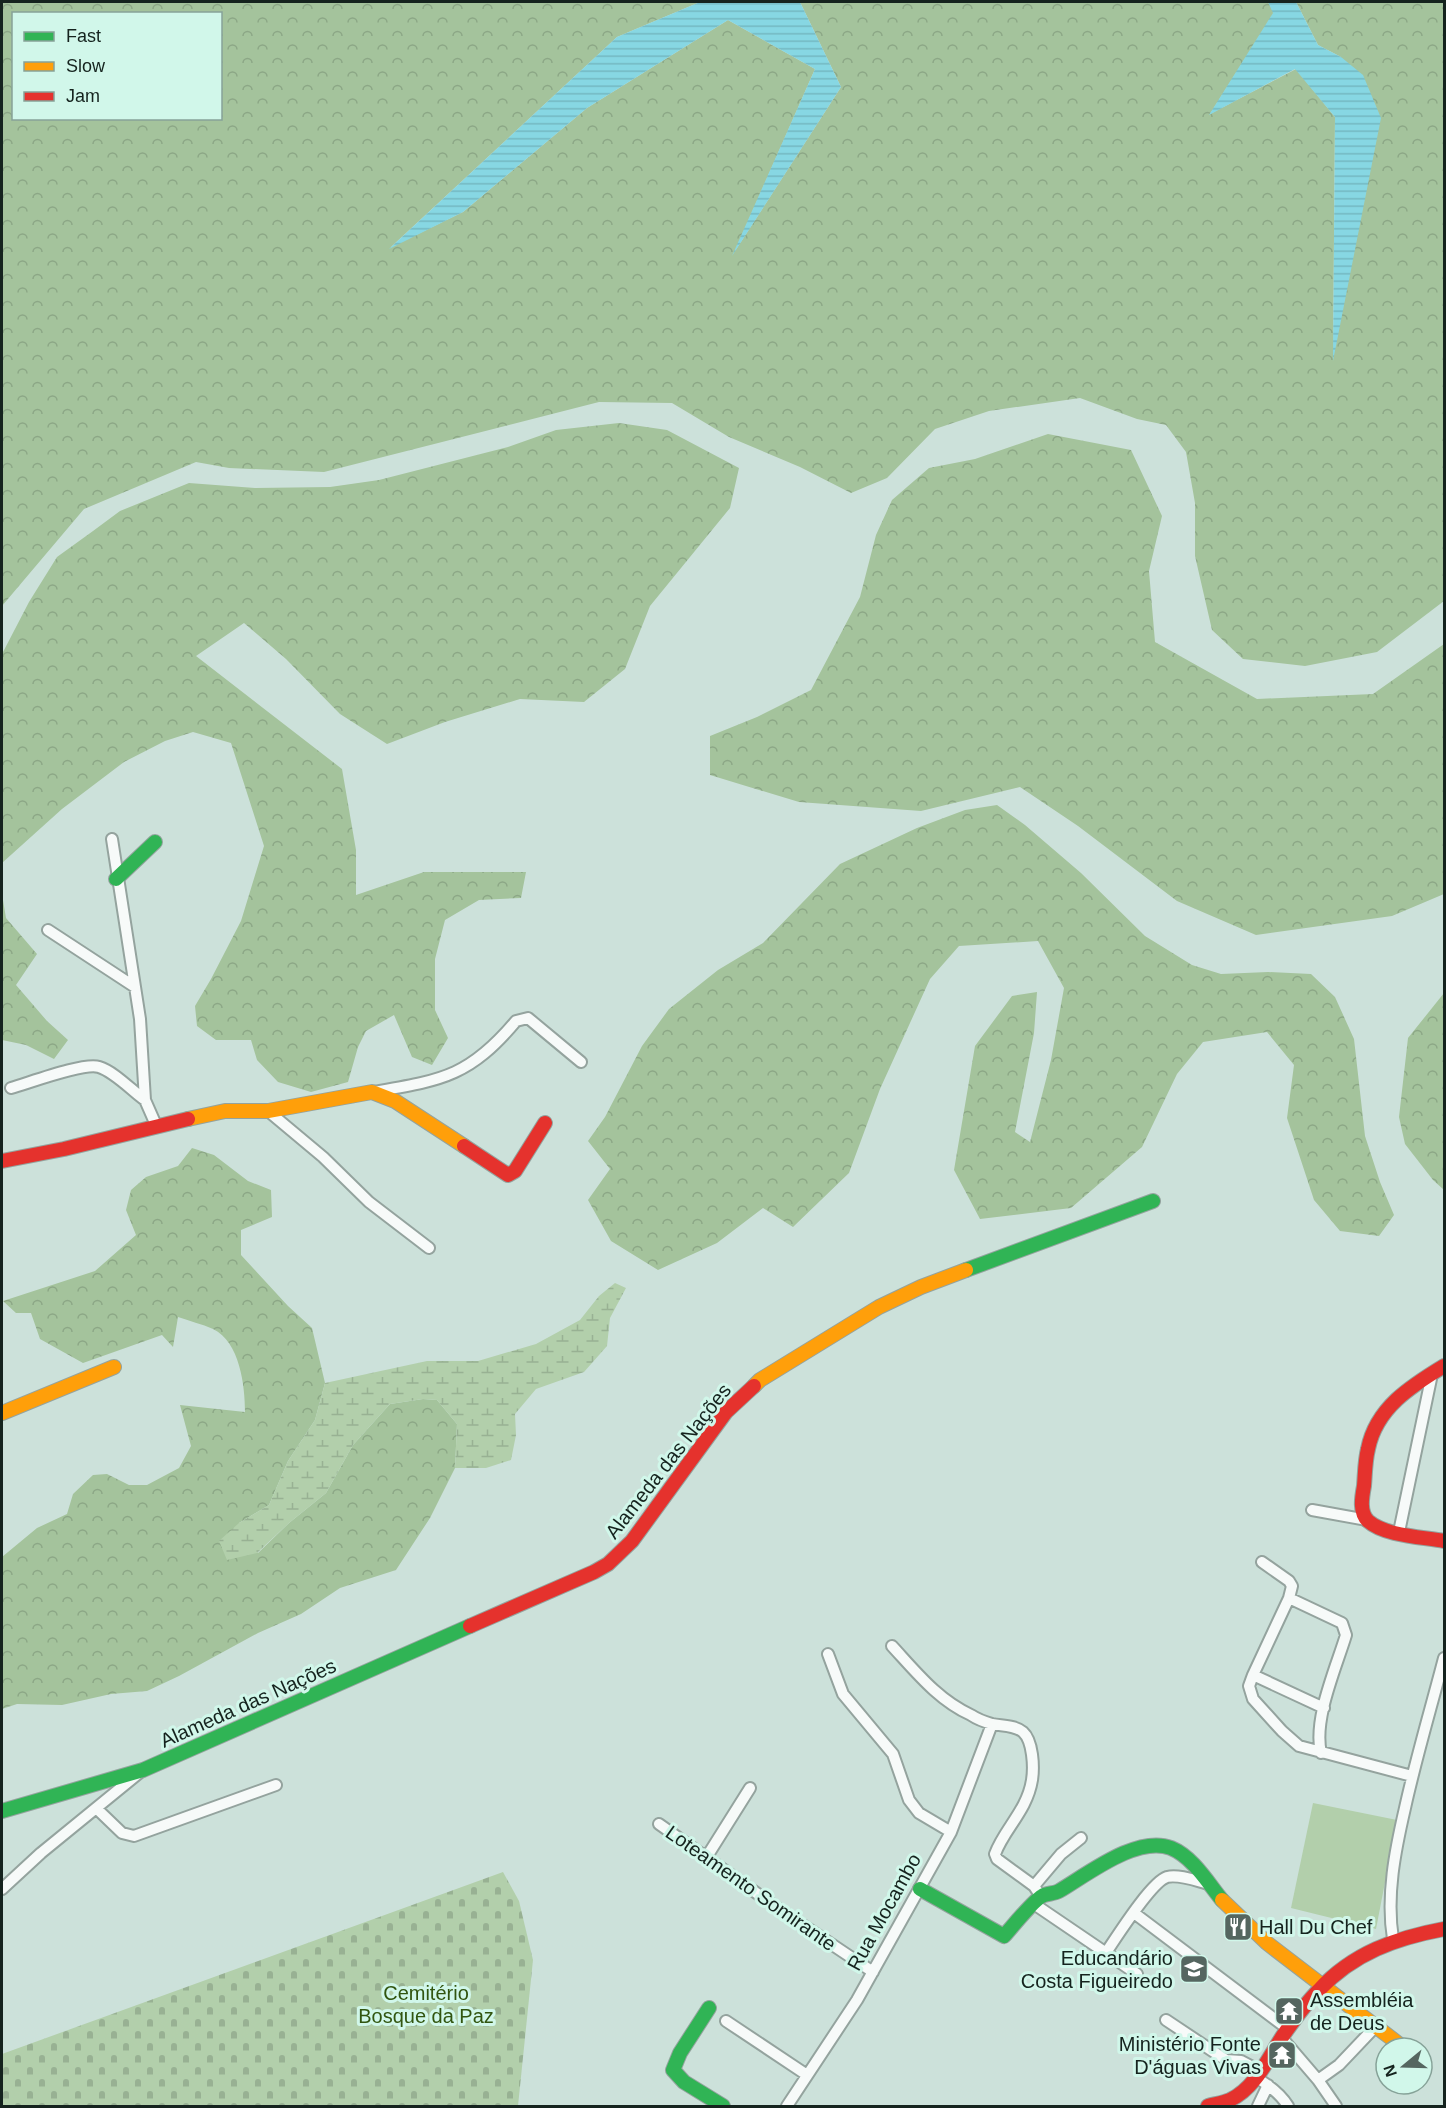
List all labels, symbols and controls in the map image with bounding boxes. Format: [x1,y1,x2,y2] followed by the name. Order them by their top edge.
[12,12,222,120] legend
[66,26,101,46] text: Fast
[66,56,106,76] text: Slow
[66,86,100,106] text: Jam
[601,1379,735,1543] street label: Alameda das Nações
[157,1654,339,1752] street label: Alameda das Nações
[662,1821,840,1955] street label: Loteamento Somirante
[843,1850,925,1974] street label: Rua Mocambo
[1222,1911,1254,1943] restaurant icon: Hall Du Chef
[1259,1916,1373,1938] place label: Hall Du Chef
[1021,1947,1173,1992] place label: Educandário Costa Figueiredo
[1178,1953,1210,1985] school or university icon: Educandário Costa Figueiredo
[358,1982,494,2027] park label: Cemitério Bosque da Paz
[1310,1989,1414,2034] place label: Assembléia de Deus
[1273,1995,1305,2027] temple icon: Assembléia de Deus
[1119,2033,1261,2078] place label: Ministério Fonte D'águas Vivas
[1374,2036,1434,2096] north arrow
[1266,2039,1298,2071] temple icon: Ministério Fonte D'águas Vivas
[1380,2062,1400,2079] text: N

